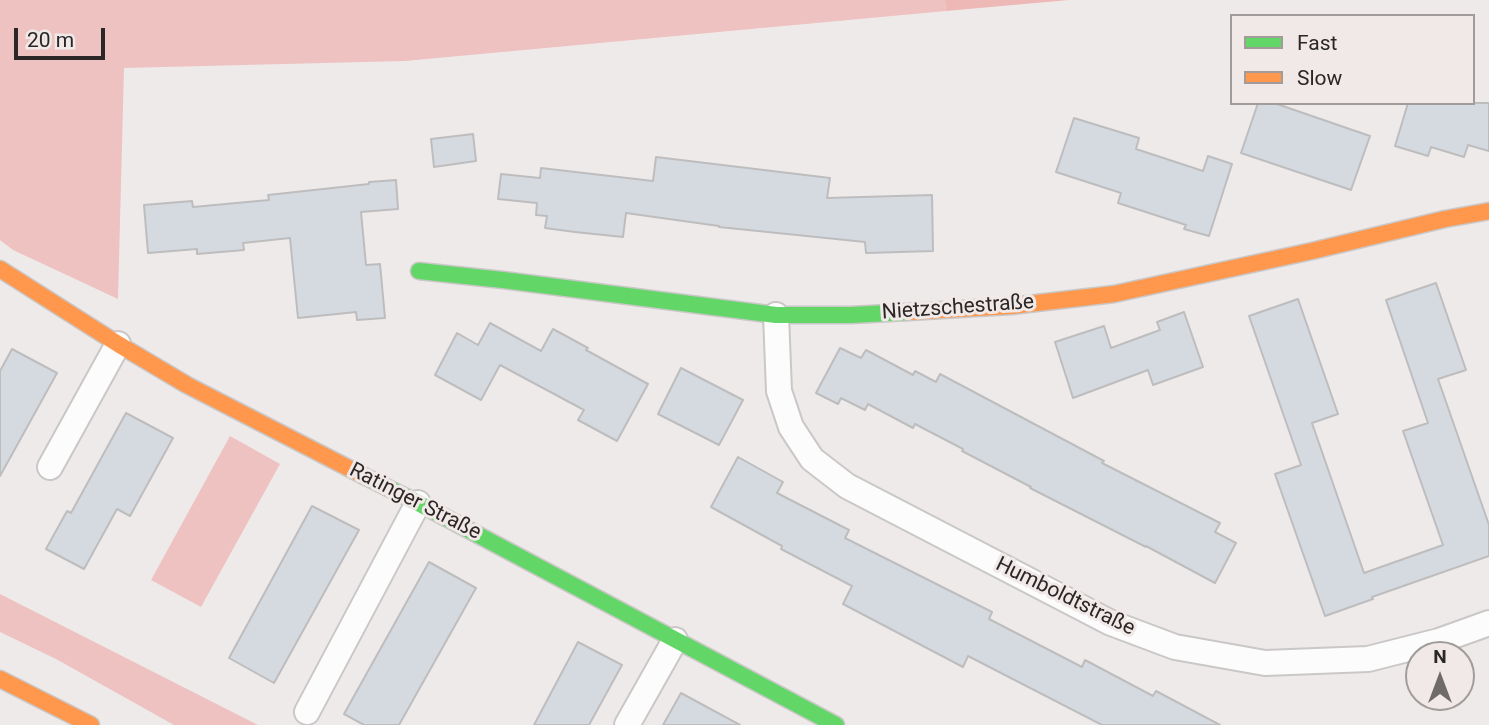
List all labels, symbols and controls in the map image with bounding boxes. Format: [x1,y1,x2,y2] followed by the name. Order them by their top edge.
[18,14,108,58] scale bar
[1230,14,1475,105] legend
[27,28,74,52] text: 20 m
[1297,31,1337,55] text: Fast
[1297,66,1342,90] text: Slow
[881,290,1035,326] street label: Nietzschestraße
[345,458,485,546] street label: Ratinger Straße
[991,552,1139,642] street label: Humboldtstraße
[1405,641,1475,711] north arrow
[1433,645,1447,668] text: N

